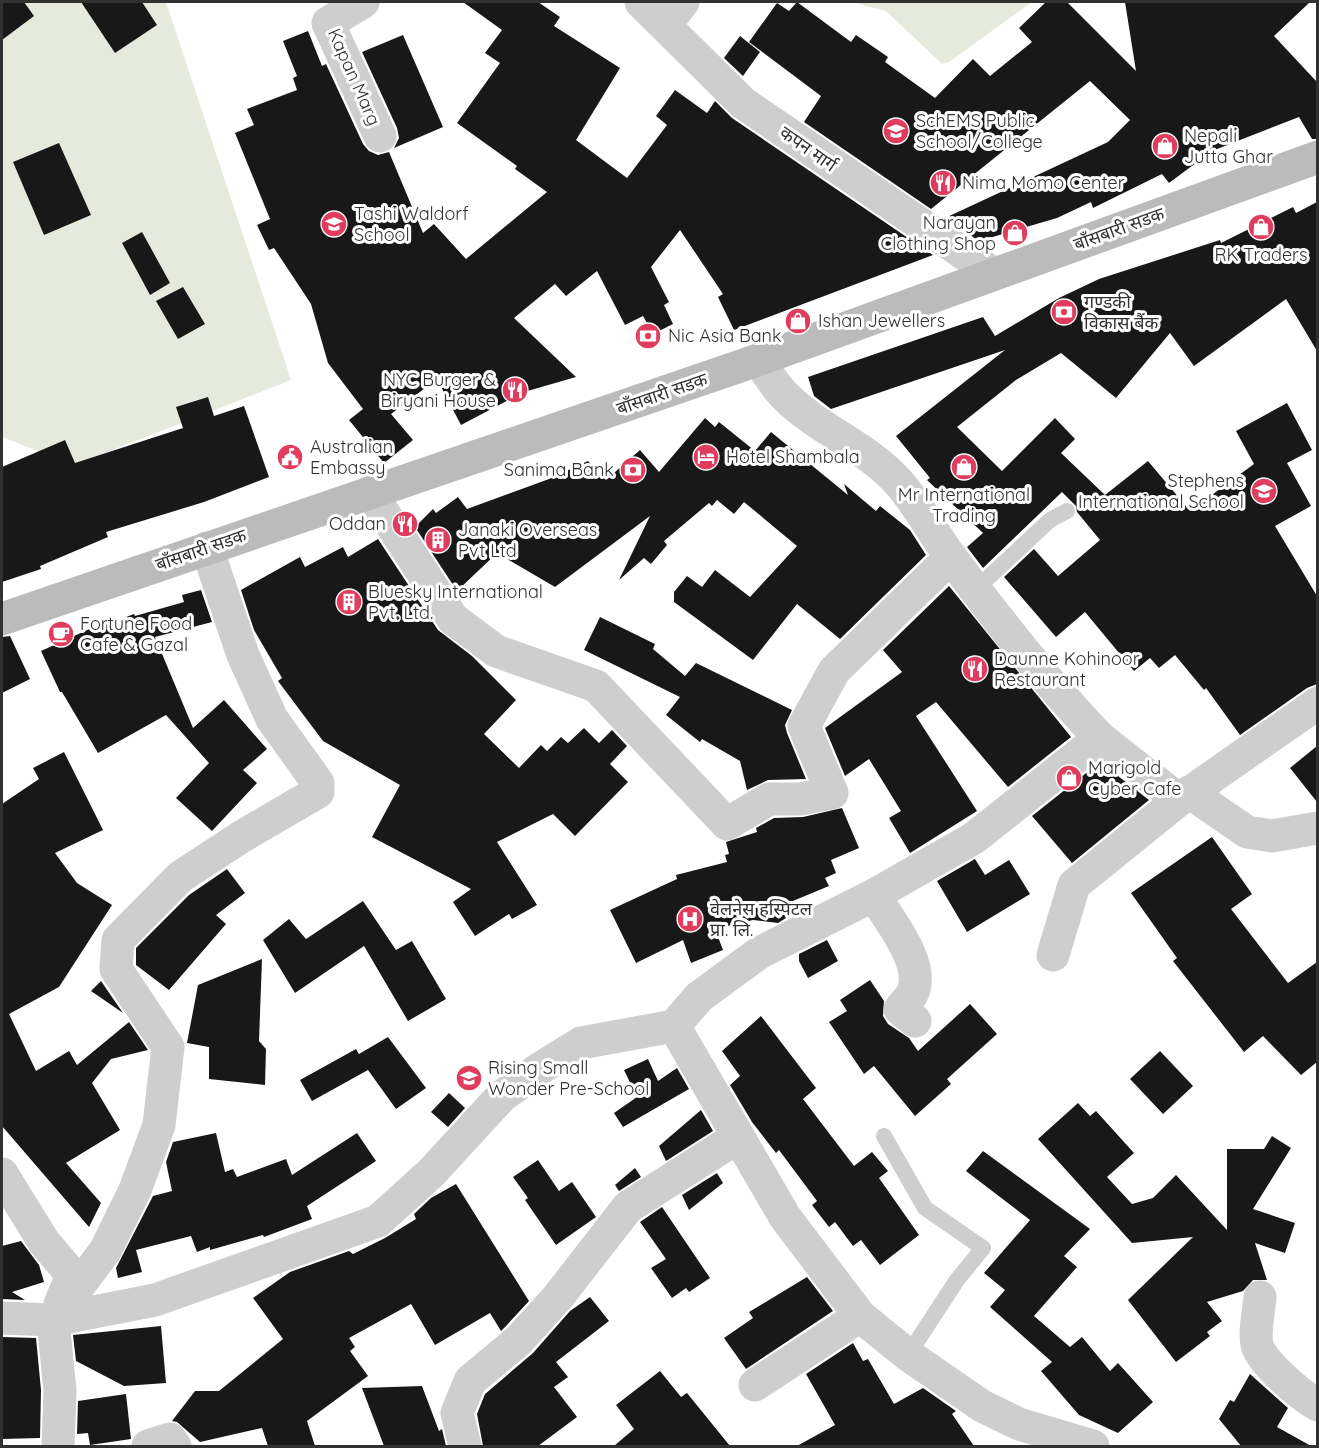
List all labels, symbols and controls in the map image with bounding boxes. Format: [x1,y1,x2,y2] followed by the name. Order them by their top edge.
[323,25,386,129] street label: Kapan Marg
[916,109,1043,153] place label: SchEMS Public School/College
[881,116,911,146] school or university icon: SchEMS Public School/College
[775,121,842,177] street label: कपन मार्ग
[1184,124,1273,168] place label: Nepali Jutta Ghar
[1150,131,1180,161] shop icon: Nepali Jutta Ghar
[928,168,958,198] restaurant icon: Nima Momo Center
[962,171,1125,194] place label: Nima Momo Center
[1070,201,1168,256] street label: बाँसबारी सडक
[354,202,469,246] place label: Tashi Waldorf School
[319,209,349,239] school or university icon: Tashi Waldorf School
[881,211,996,255] place label: Narayan Clothing Shop
[1246,212,1276,242] shop icon: RK Traders
[1000,218,1030,248] shop icon: Narayan Clothing Shop
[1215,243,1308,266] place label: RK Traders
[1084,290,1160,334] place label: गण्डकी विकास बैंक
[1049,297,1079,327] bank icon: गण्डकी विकास बैंक
[783,306,813,336] shop icon: Ishan Jewellers
[818,309,945,332] place label: Ishan Jewellers
[633,321,663,351] bank icon: Nic Asia Bank
[668,324,782,347] place label: Nic Asia Bank
[613,367,711,420] street label: बाँसबारी सडक
[381,368,496,412] place label: NYC Burger & Biryani House
[500,375,530,405] restaurant icon: NYC Burger & Biryani House
[310,435,393,479] place label: Australian Embassy
[275,442,305,472] public building icon: Australian Embassy
[691,442,721,472] hotel icon: Hotel Shambala
[726,445,860,468] place label: Hotel Shambala
[949,452,979,482] shop icon: Mr International Trading
[618,455,648,485] bank icon: Sanima Bank
[504,458,614,481] place label: Sanima Bank
[1078,469,1244,513] place label: Stephens International School
[1249,476,1279,506] school or university icon: Stephens International School
[898,483,1030,527] place label: Mr International Trading
[390,509,420,539] restaurant icon: Oddan
[329,512,386,535] place label: Oddan
[458,518,597,562] place label: Janaki Overseas Pvt Ltd
[152,523,250,576] street label: बाँसबारी सडक
[423,525,453,555] building icon: Janaki Overseas Pvt Ltd
[368,580,543,624] place label: Bluesky International Pvt. Ltd.
[334,587,364,617] building icon: Bluesky International Pvt. Ltd.
[80,612,192,656] place label: Fortune Food Cafe & Gazal
[46,619,76,649] cafe icon: Fortune Food Cafe & Gazal
[994,647,1140,691] place label: Daunne Kohinoor Restaurant
[960,654,990,684] restaurant icon: Daunne Kohinoor Restaurant
[1088,756,1182,800] place label: Marigold Cyber Cafe
[1054,763,1084,793] shop icon: Marigold Cyber Cafe
[710,897,813,941] place label: वेलनेस हस्पिटल प्रा. लि.
[675,904,705,934] hospital icon: वेलनेस हस्पिटल प्रा. लि.
[488,1056,649,1100] place label: Rising Small Wonder Pre-School
[454,1063,484,1093] school or university icon: Rising Small Wonder Pre-School

